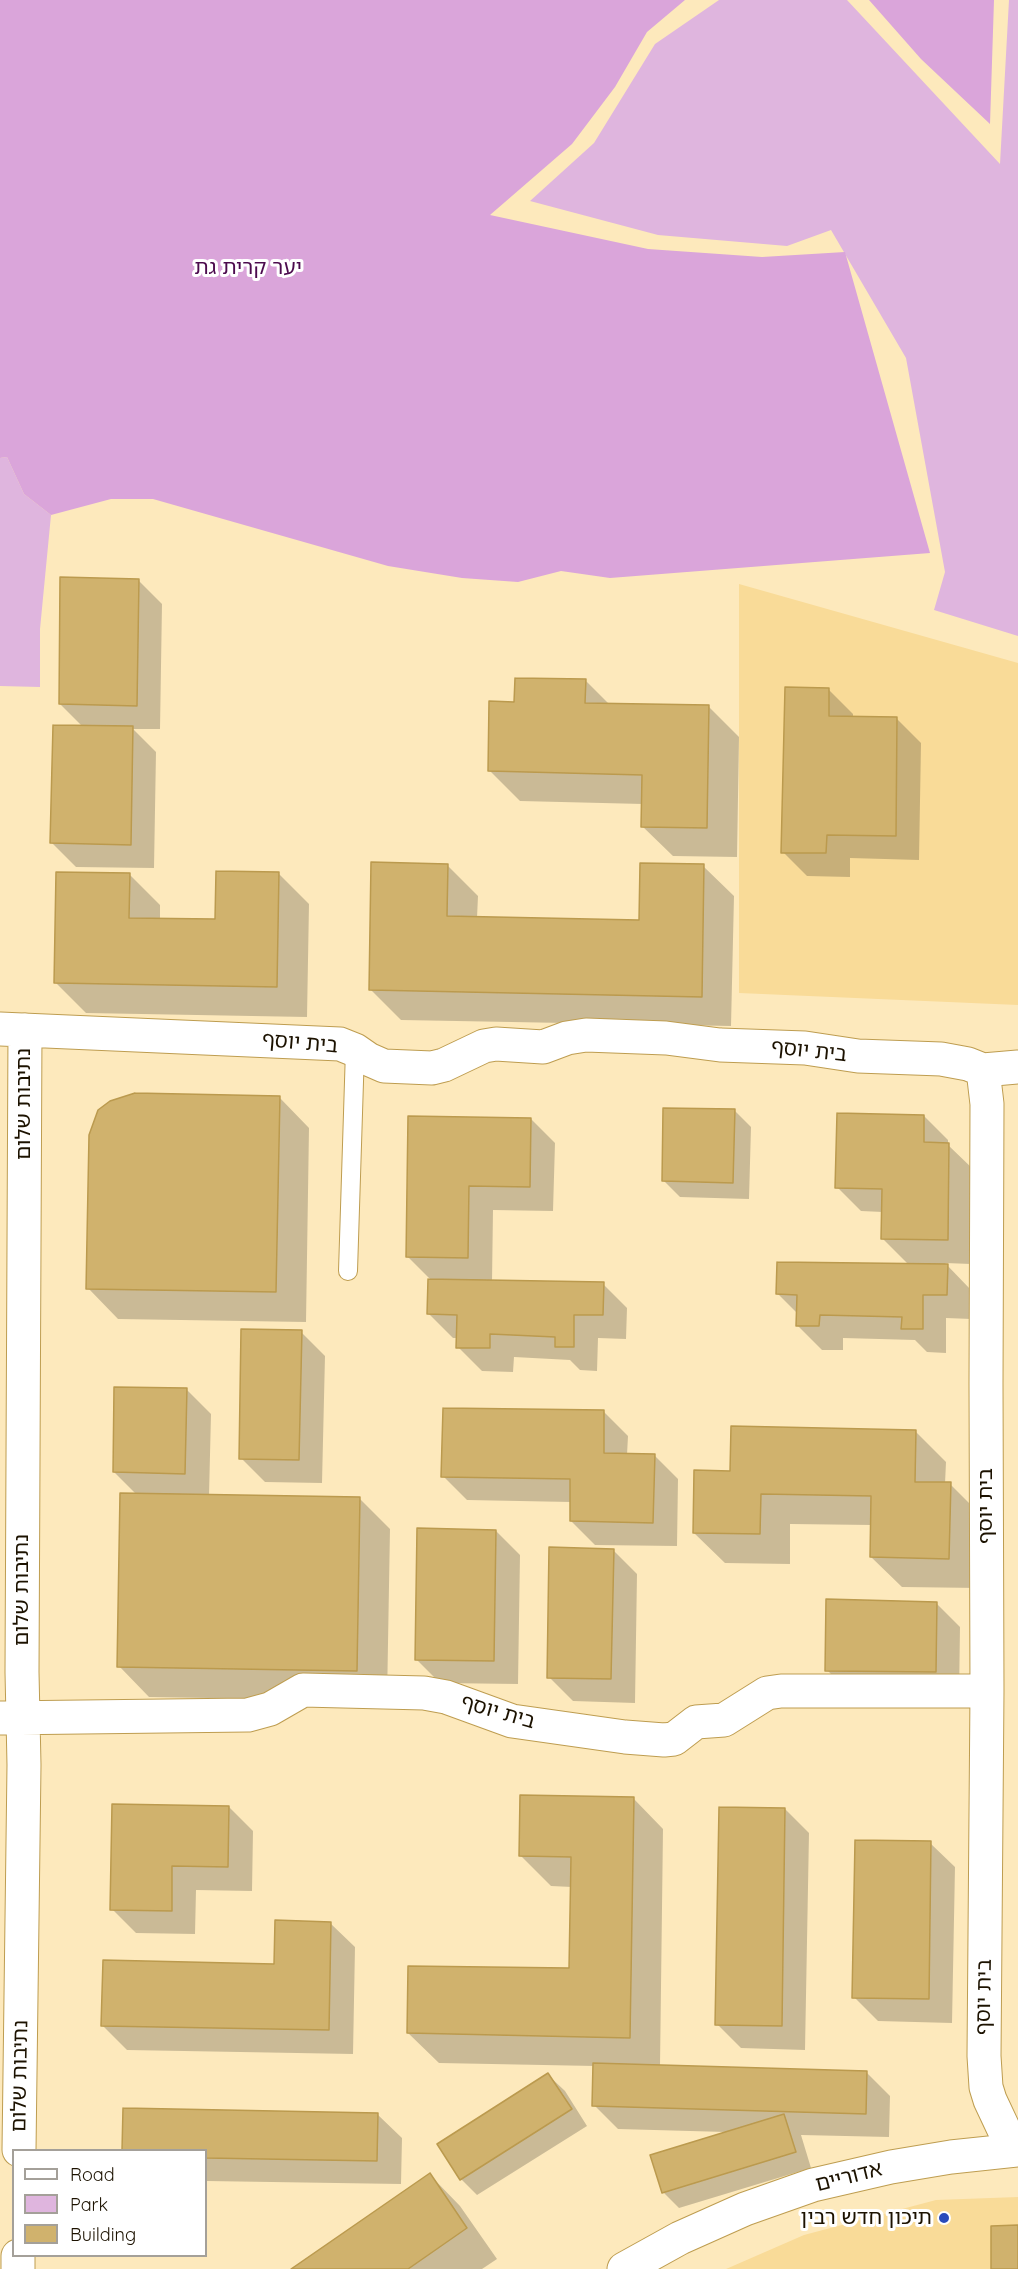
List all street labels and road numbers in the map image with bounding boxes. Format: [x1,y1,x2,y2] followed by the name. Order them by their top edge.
[261,1027,339,1059] street label: בית יוסף
[770,1034,848,1068] street label: בית יוסף
[11,1048,37,1160] street label: נתיבות שלום
[973,1468,999,1544] street label: בית יוסף
[9,1534,35,1646] street label: נתיבות שלום
[458,1689,538,1735] street label: בית יוסף
[971,1959,997,2035] street label: בית יוסף
[6,2020,34,2132] street label: נתיבות שלום
[813,2157,885,2197] street label: אדוריים

